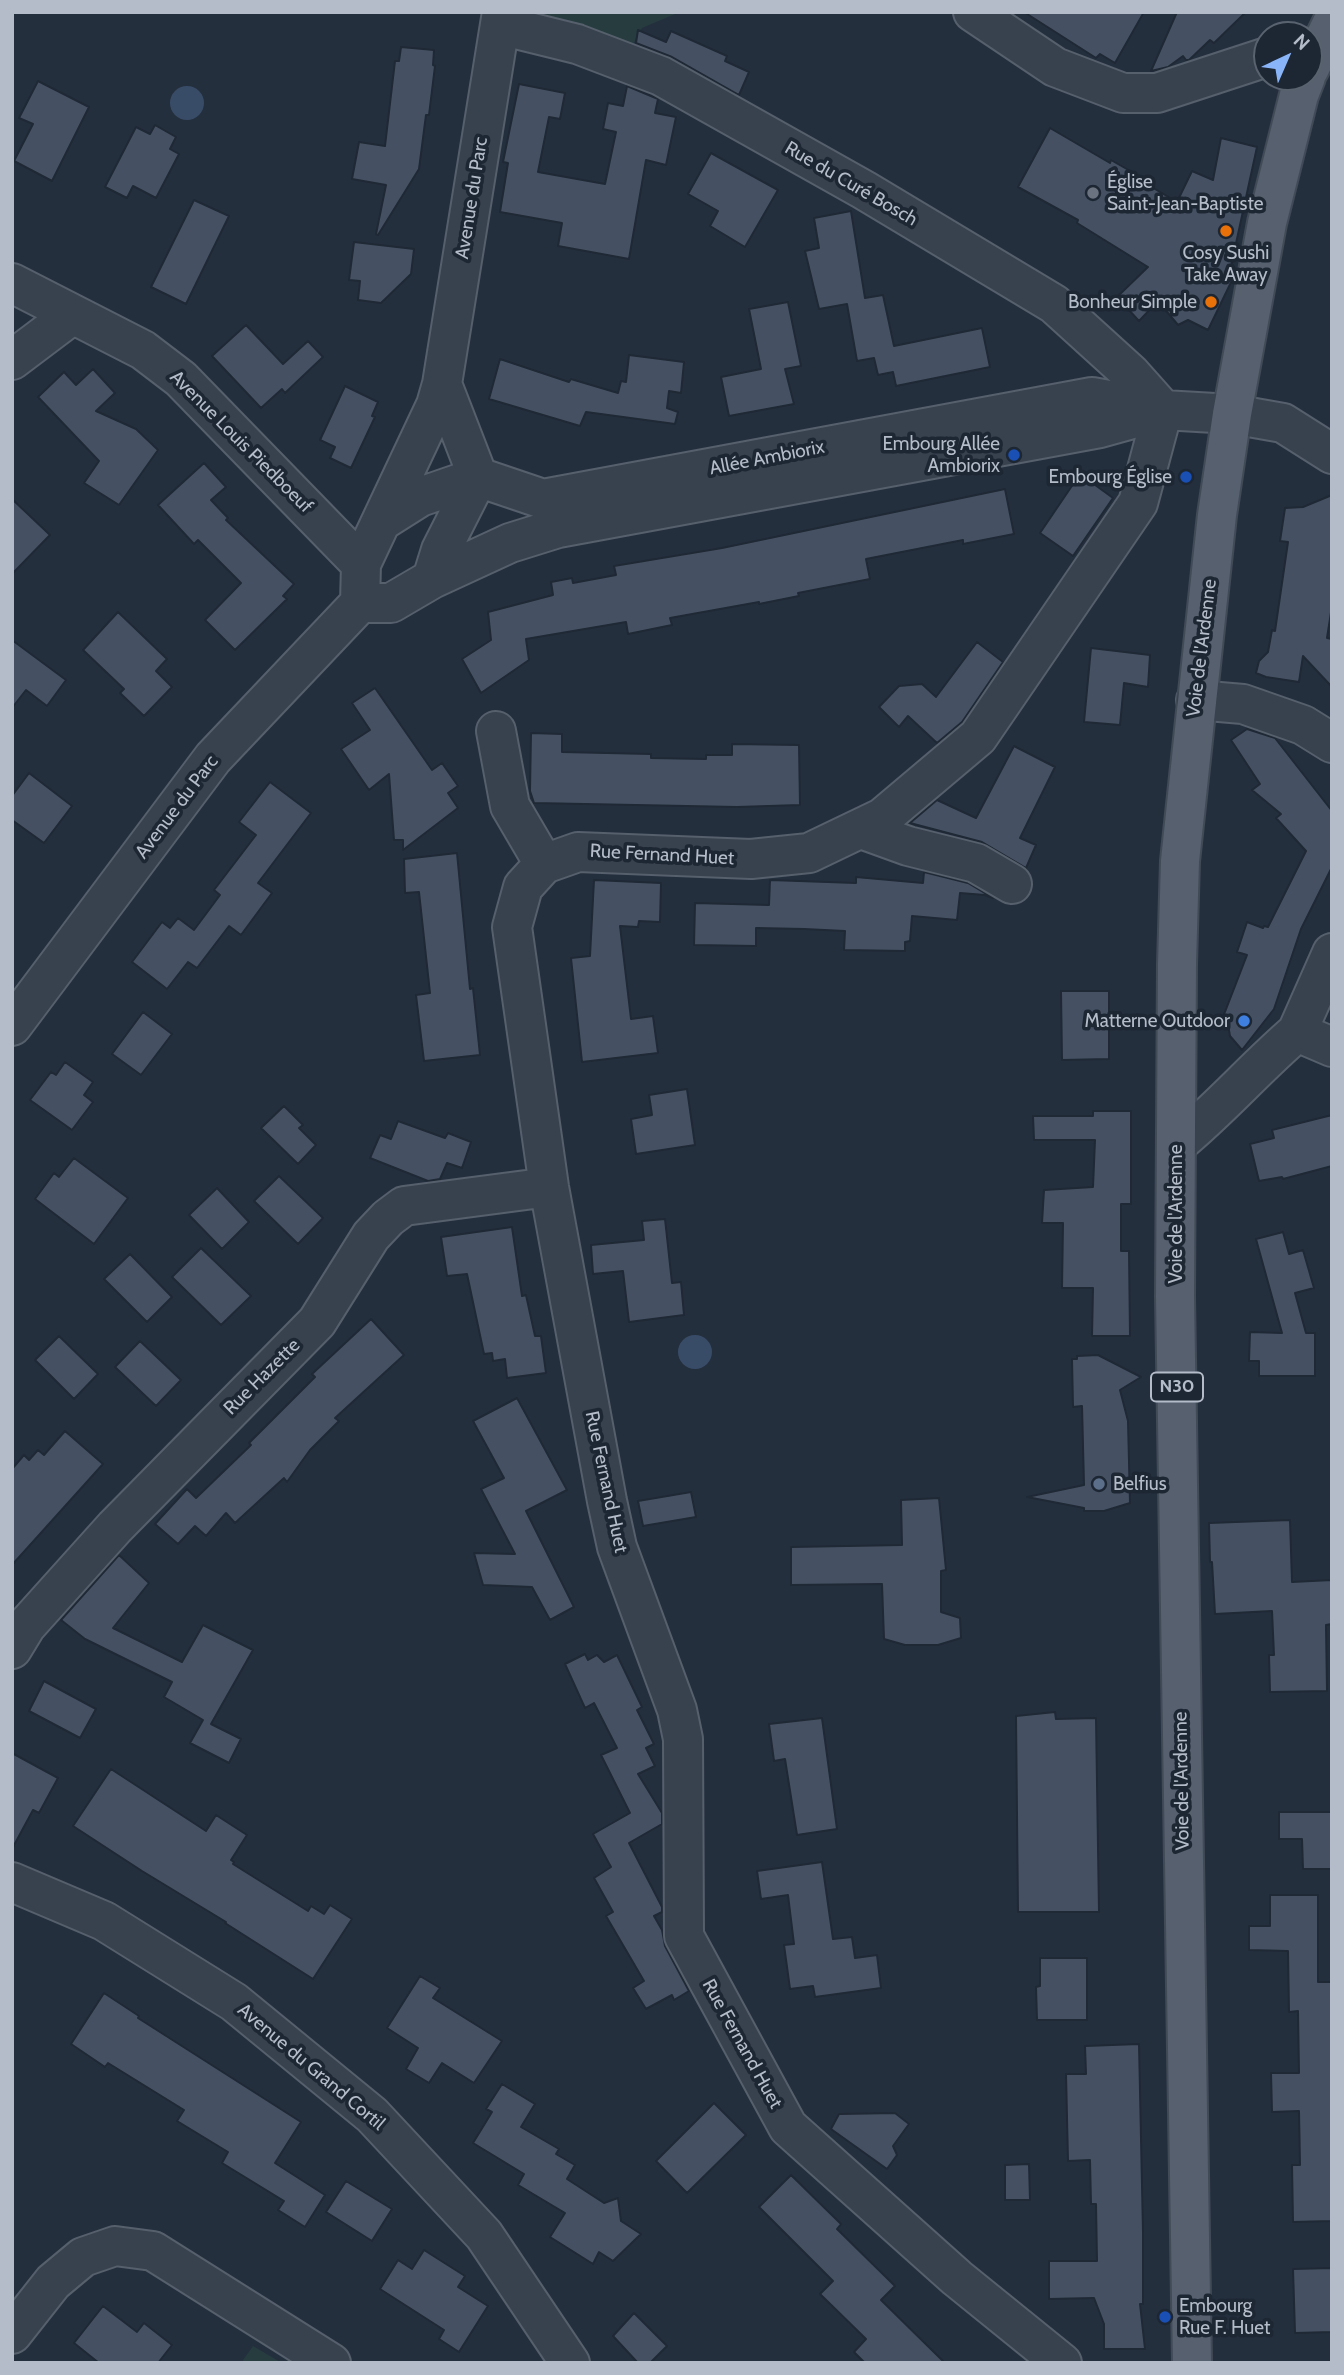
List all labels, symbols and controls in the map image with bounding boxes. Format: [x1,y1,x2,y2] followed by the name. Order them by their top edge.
[1253,21,1323,91] north arrow
[1289,29,1314,55] text: N
[451,135,493,261] street label: Avenue du Parc
[780,137,922,231] street label: Rue du Curé Bosch
[1107,171,1264,215] place label: Église Saint-Jean-Baptiste
[1085,185,1101,201] marker: Église Saint-Jean-Baptiste
[1218,223,1234,239] marker: Cosy Sushi Take Away
[1183,242,1269,286] place label: Cosy Sushi Take Away
[1068,291,1197,313] place label: Bonheur Simple
[1203,294,1219,310] marker: Bonheur Simple
[165,366,317,518] street label: Avenue Louis Piedboeuf
[883,433,1000,477] place label: Embourg Allée Ambiorix
[708,436,826,480] street label: Allée Ambiorix
[1006,447,1022,463] marker: Embourg Allée Ambiorix
[1049,466,1172,488] place label: Embourg Église
[1178,469,1194,485] marker: Embourg Église
[1182,578,1222,718] street label: Voie de l'Ardenne
[131,751,223,863] street label: Avenue du Parc
[589,840,735,870] street label: Rue Fernand Huet
[1084,1010,1230,1032] place label: Matterne Outdoor
[1236,1013,1252,1029] marker: Matterne Outdoor
[1165,1145,1187,1283] street label: Voie de l'Ardenne
[219,1334,305,1420] street label: Rue Hazette
[1151,1372,1203,1402] road number: N30
[580,1409,632,1555] street label: Rue Fernand Huet
[1113,1473,1167,1495] place label: Belfius
[1091,1476,1107,1492] marker: Belfius
[1169,1711,1195,1851] street label: Voie de l'Ardenne
[697,1975,787,2113] street label: Rue Fernand Huet
[233,1999,389,2135] street label: Avenue du Grand Cortil
[1179,2295,1270,2339] place label: Embourg Rue F. Huet
[1157,2309,1173,2325] marker: Embourg Rue F. Huet

